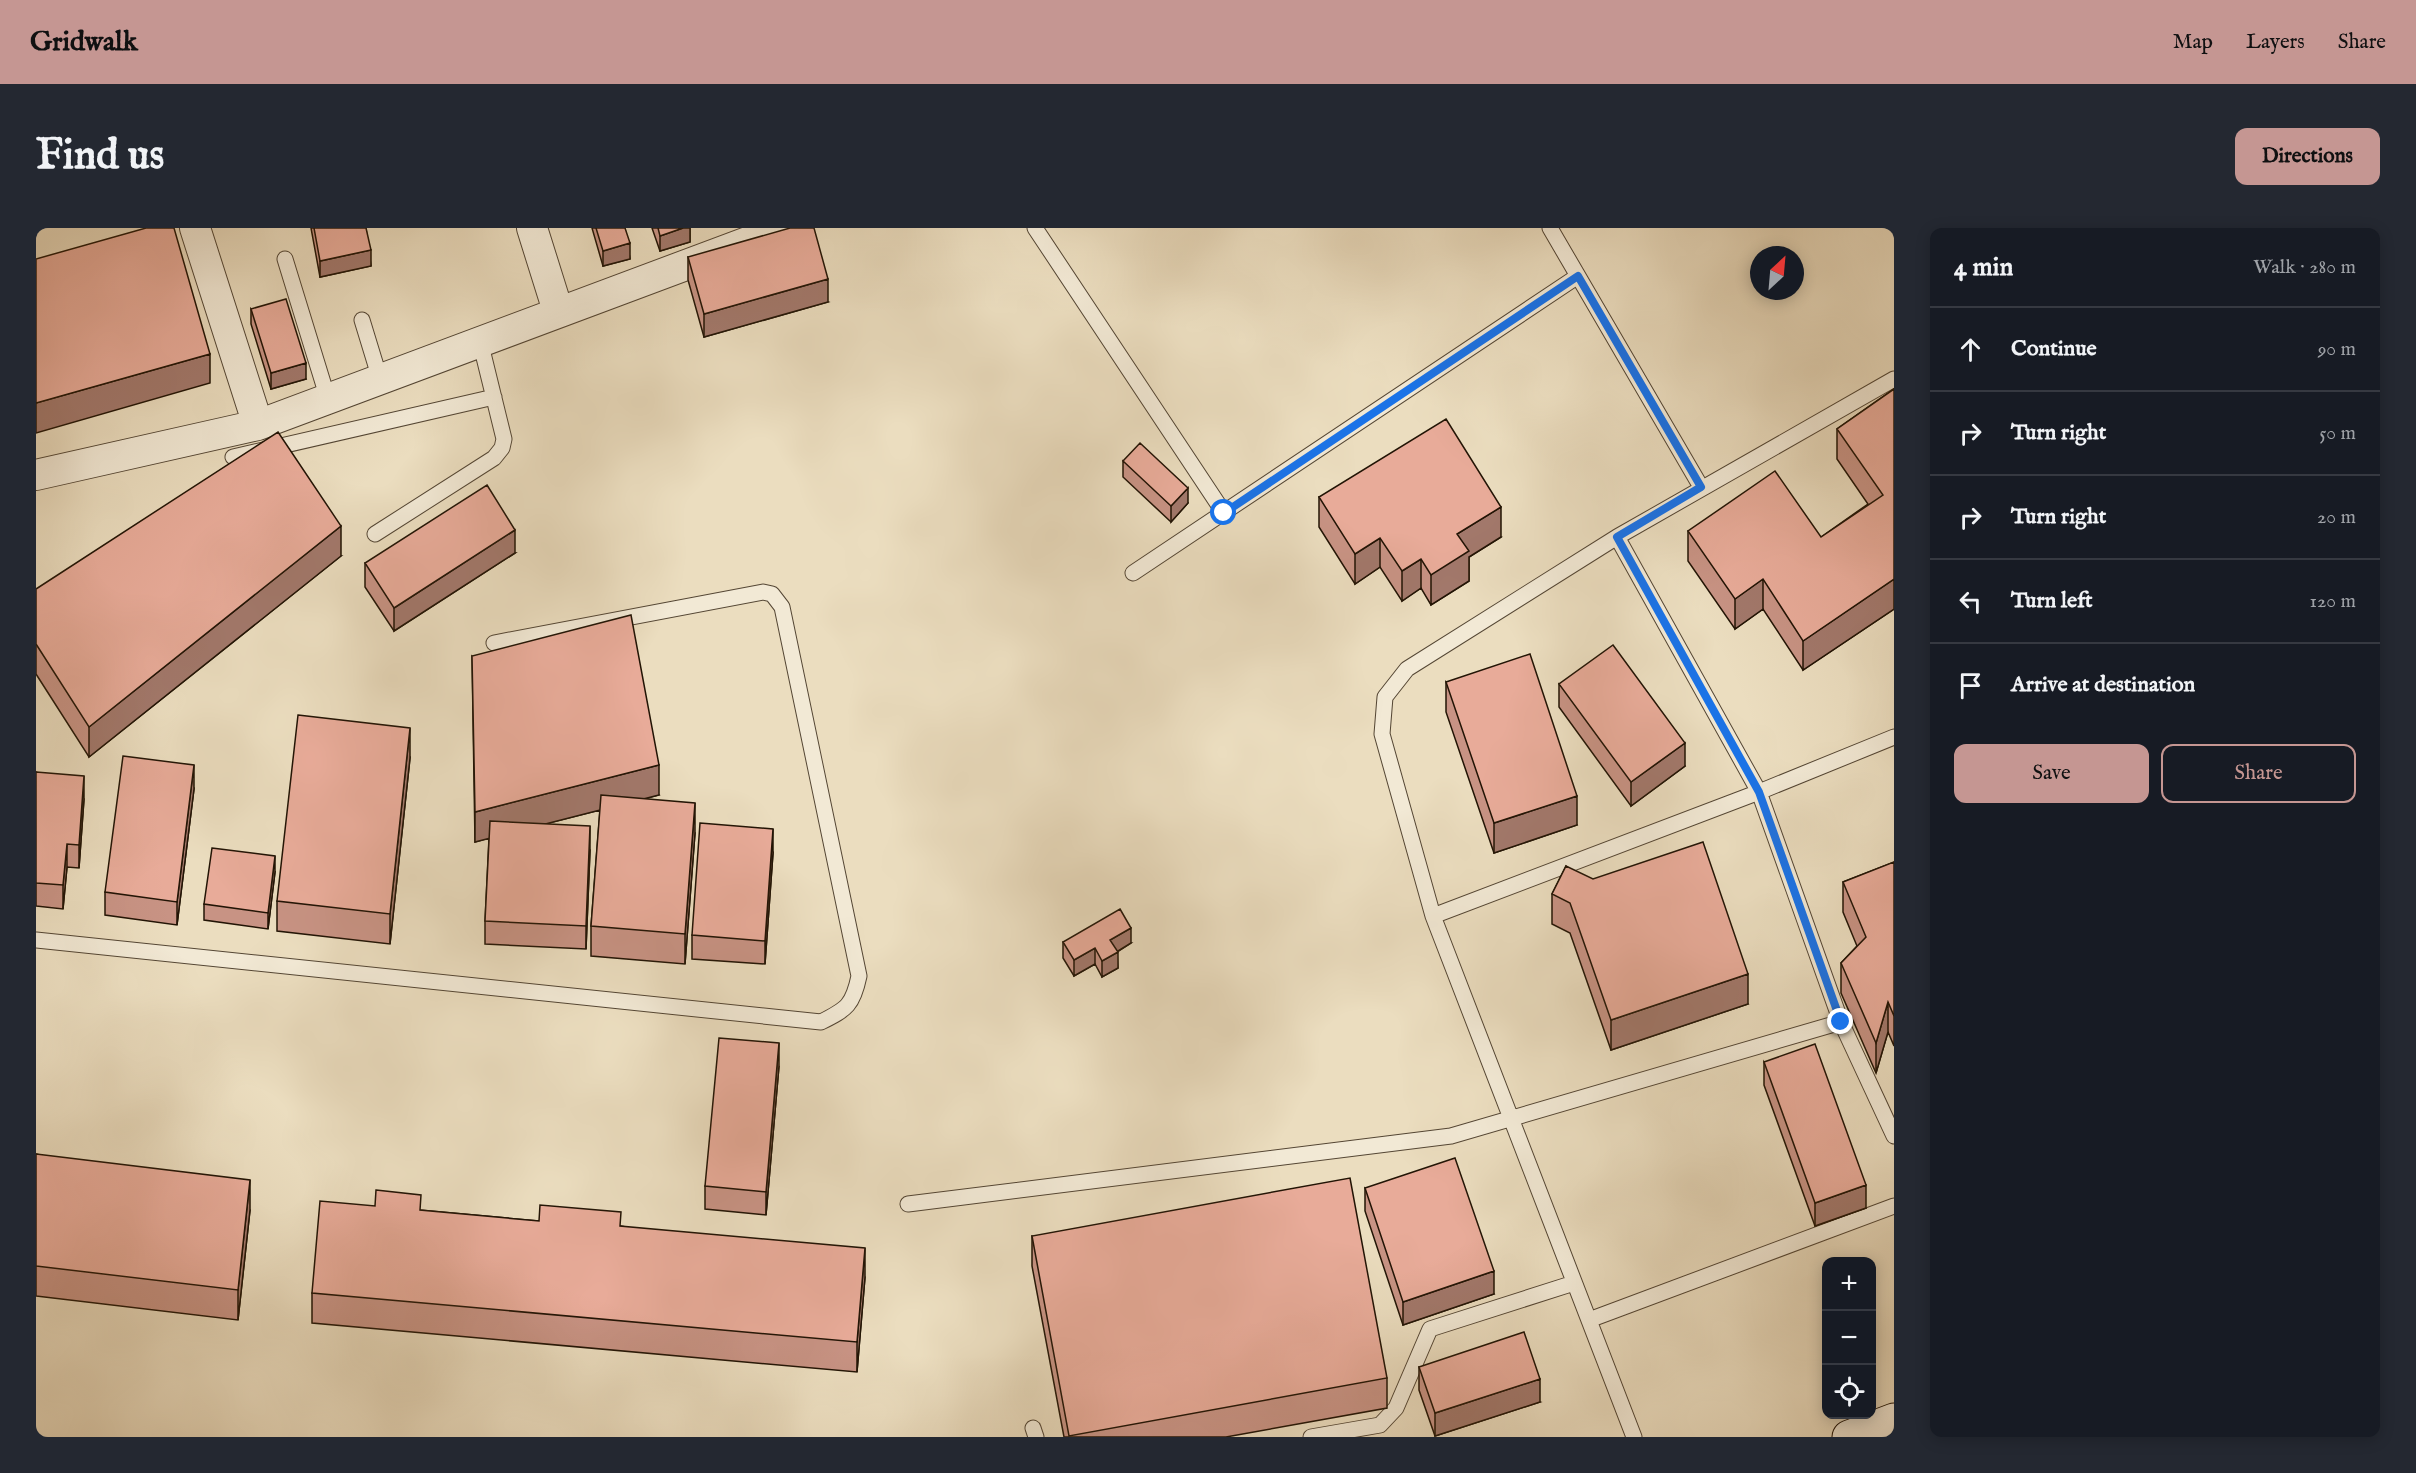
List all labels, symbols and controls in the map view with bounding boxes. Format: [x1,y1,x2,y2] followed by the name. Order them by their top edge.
[30,25,138,60] text: Gridwalk
[2173,29,2213,56] text: Map
[2246,29,2305,56] text: Layers
[2338,29,2386,56] text: Share
[2235,128,2380,185] button: Directions
[36,130,164,183] text: Find us
[1750,246,1804,300] north arrow
[1954,251,2013,284] text: 4 min
[2253,255,2356,280] text: Walk · 280 m
[1954,333,1987,366] icon: ahead
[2011,335,2097,363] text: Continue
[2318,337,2356,362] text: 90 m
[1954,417,1987,450] icon: right
[2011,419,2106,447] text: Turn right
[2319,421,2356,446] text: 50 m
[1210,499,1236,525] route start
[1954,501,1987,534] icon: right
[2011,503,2106,531] text: Turn right
[2317,505,2356,530] text: 20 m
[1954,585,1987,618] icon: left
[2011,587,2093,615] text: Turn left
[2310,589,2356,614] text: 120 m
[1954,669,1987,702] icon: arrive
[2011,671,2195,699] text: Arrive at destination
[1954,744,2149,803] button: Save
[2161,744,2356,803] button: Share
[1827,1008,1853,1034] route end
[1822,1257,1876,1419] map controls
[1822,1257,1876,1311] button: +
[1822,1311,1876,1365] button: −
[1822,1365,1876,1419] button: locate

